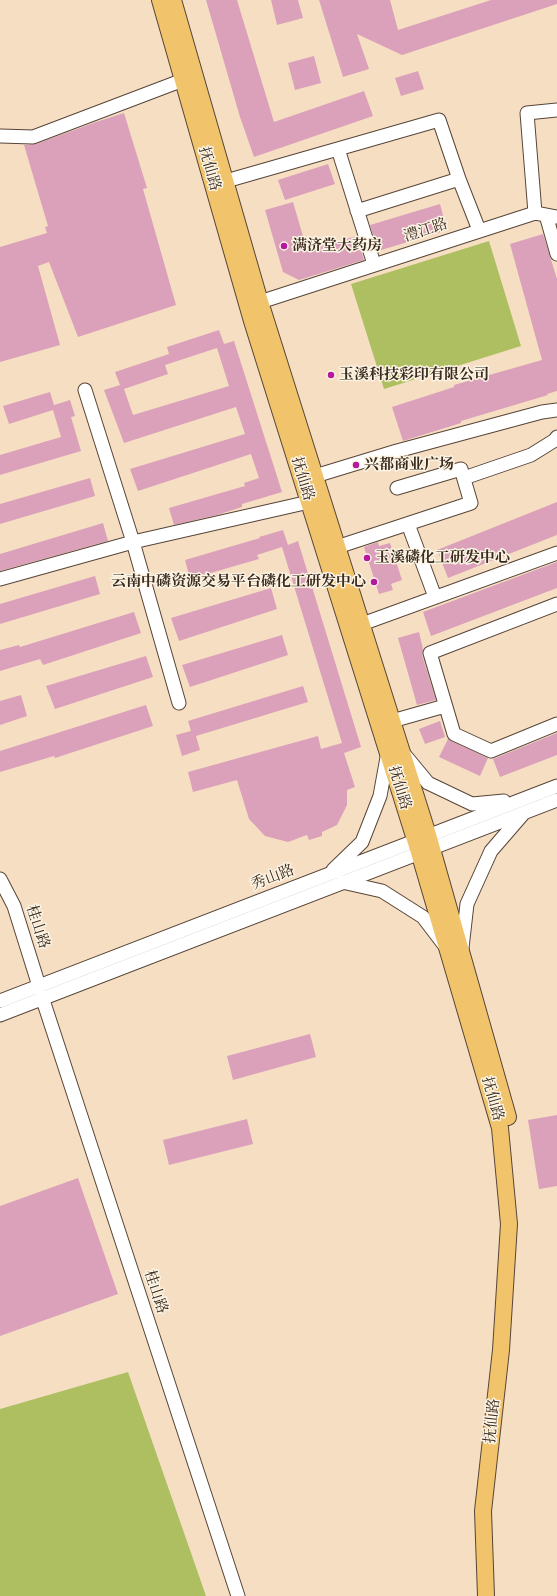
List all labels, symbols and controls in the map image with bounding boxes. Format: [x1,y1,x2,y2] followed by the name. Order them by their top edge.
[194,145,224,193] street label: 抚仙路
[402,215,450,247] street label: 澧江路
[292,237,382,255] place label: 满济堂大药房
[279,241,289,251] marker: 满济堂大药房
[339,366,489,384] place label: 玉溪科技彩印有限公司
[326,370,336,380] marker: 玉溪科技彩印有限公司
[287,455,317,503] street label: 抚仙路
[364,456,454,474] place label: 兴都商业广场
[351,460,361,470] marker: 兴都商业广场
[375,549,510,567] place label: 玉溪磷化工研发中心
[362,553,372,563] marker: 玉溪磷化工研发中心
[111,573,366,591] place label: 云南中磷资源交易平台磷化工研发中心
[369,577,379,587] marker: 云南中磷资源交易平台磷化工研发中心
[384,764,414,812] street label: 抚仙路
[249,862,297,894] street label: 秀山路
[21,903,53,951] street label: 桂山路
[477,1075,507,1123] street label: 抚仙路
[139,1268,171,1316] street label: 桂山路
[482,1398,504,1444] street label: 抚仙路

